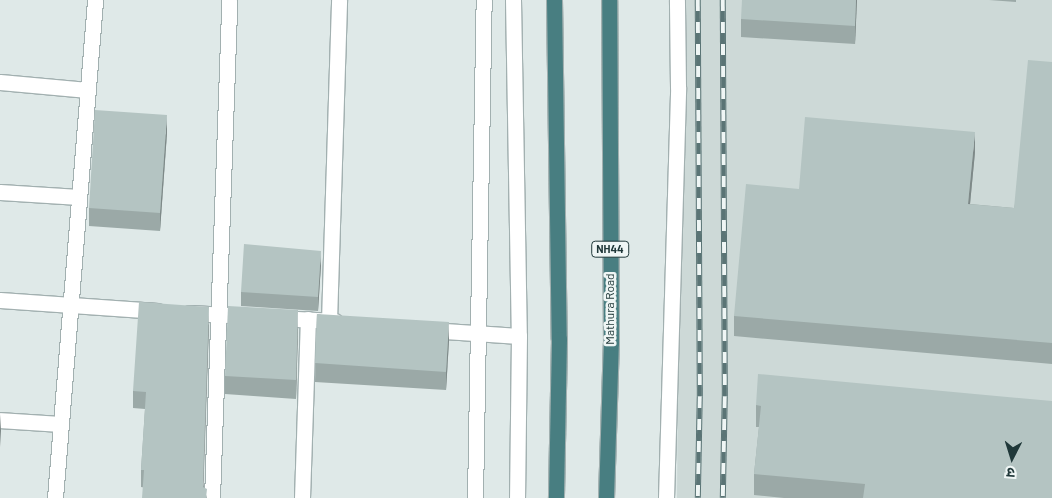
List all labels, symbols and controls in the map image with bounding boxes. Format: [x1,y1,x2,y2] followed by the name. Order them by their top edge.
[590,240,630,258] road number: NH44
[603,273,617,345] street label: Mathura Road
[987,433,1037,483] north arrow
[1006,465,1015,482] text: उ

